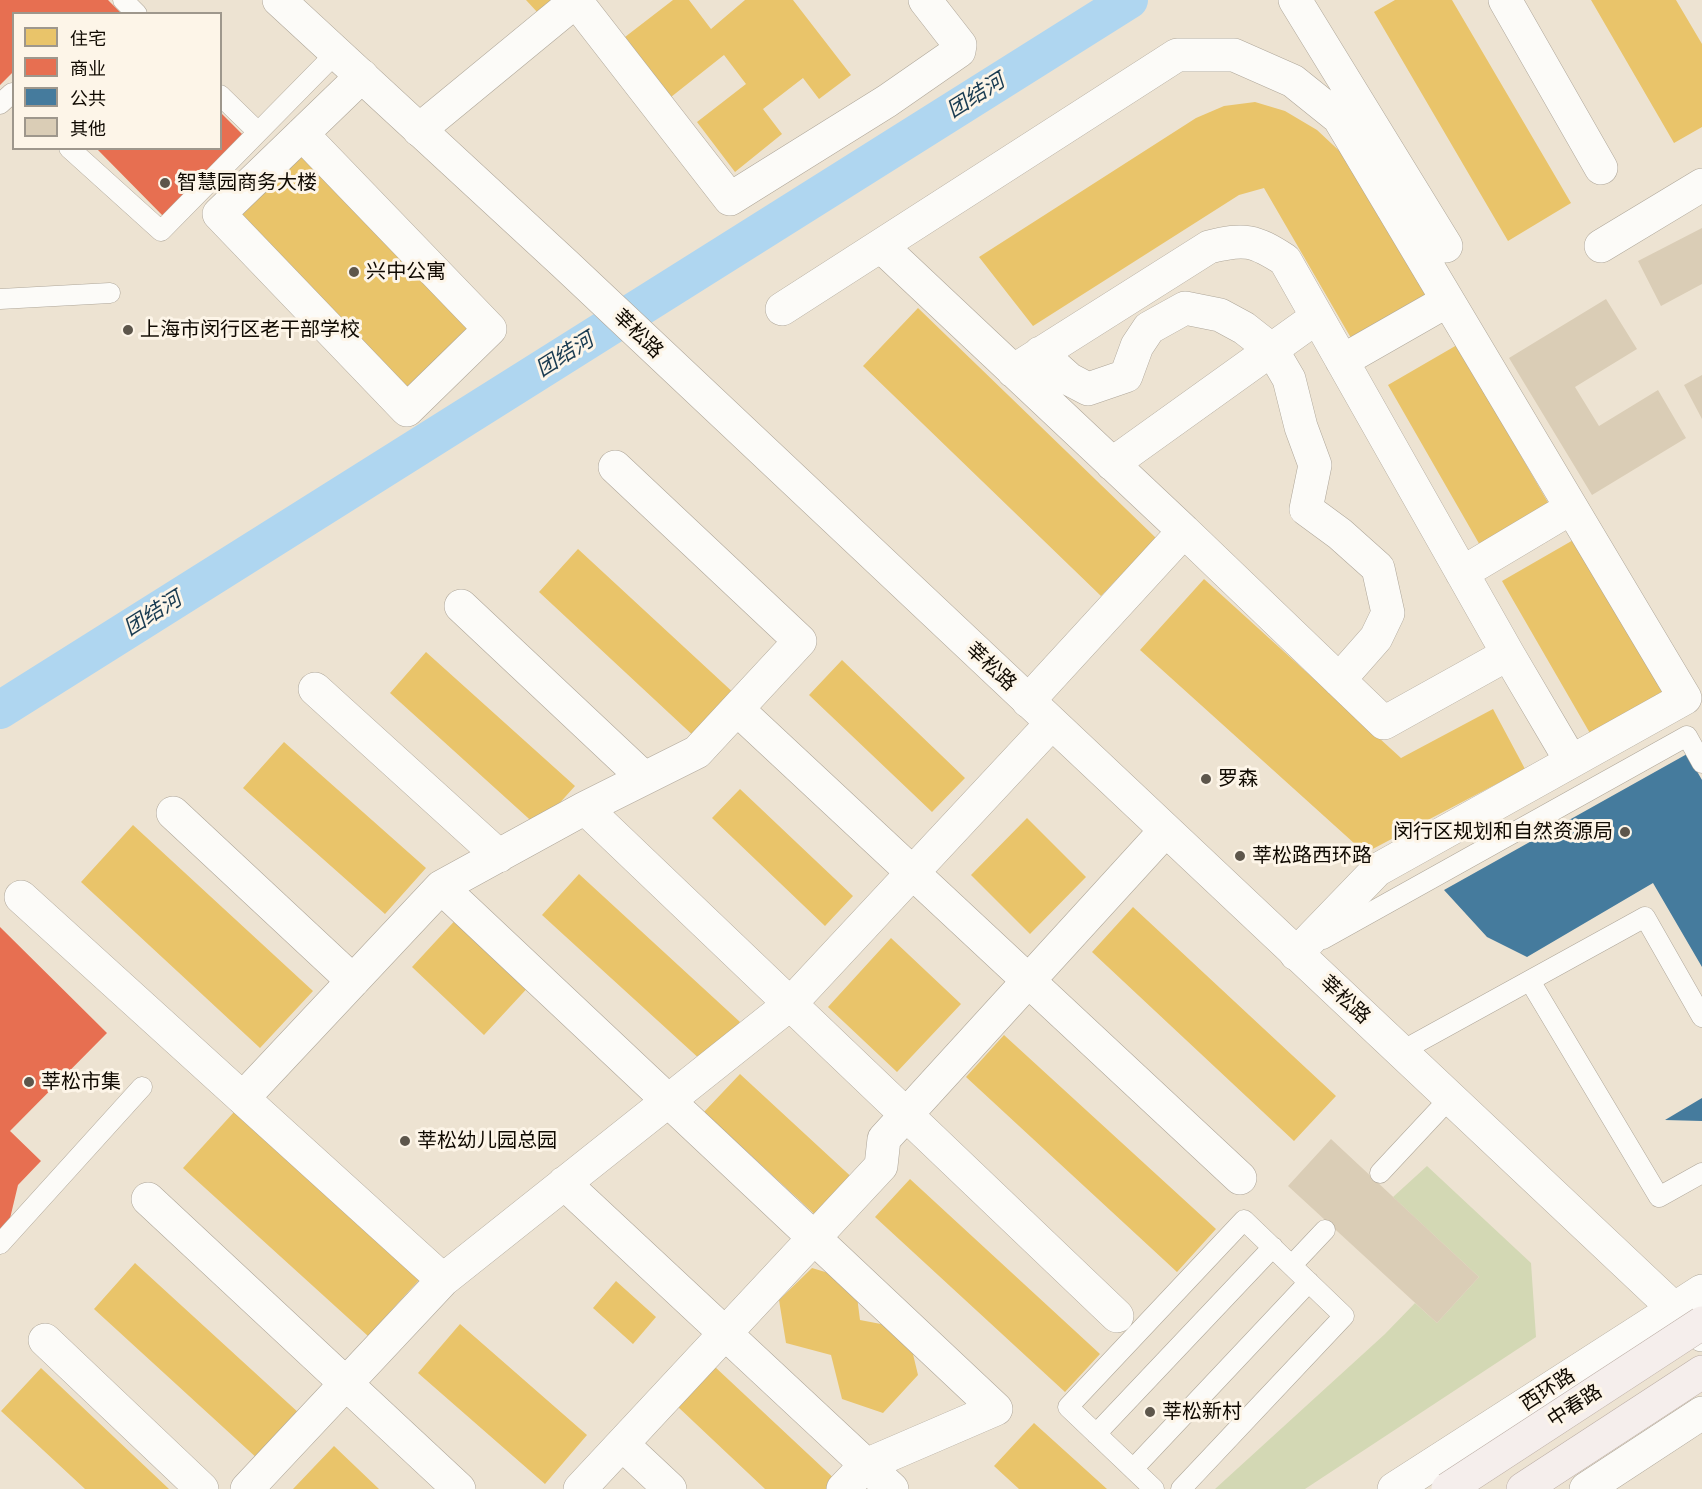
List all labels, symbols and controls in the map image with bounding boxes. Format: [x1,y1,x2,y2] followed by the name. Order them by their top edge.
[12,12,222,150] legend
[70,24,106,51] text: 住宅
[70,54,106,81] text: 商业
[943,69,1009,123] water label: 团结河
[70,84,106,111] text: 公共
[70,114,106,141] text: 其他
[177,171,317,195] place label: 智慧园商务大楼
[158,176,172,190] marker: 智慧园商务大楼
[366,260,446,284] place label: 兴中公寓
[347,265,361,279] marker: 兴中公寓
[608,305,668,363] street label: 莘松路
[140,318,360,342] place label: 上海市闵行区老干部学校
[121,323,135,337] marker: 上海市闵行区老干部学校
[532,328,598,382] water label: 团结河
[120,587,186,641] water label: 团结河
[961,638,1021,696] street label: 莘松路
[1218,767,1258,791] place label: 罗森
[1199,772,1213,786] marker: 罗森
[1393,820,1613,844] place label: 闵行区规划和自然资源局
[1618,825,1632,839] marker: 闵行区规划和自然资源局
[1252,844,1372,868] place label: 莘松路西环路
[1233,849,1247,863] marker: 莘松路西环路
[1315,971,1375,1029] street label: 莘松路
[41,1070,121,1094] place label: 莘松市集
[22,1075,36,1089] marker: 莘松市集
[417,1129,557,1153] place label: 莘松幼儿园总园
[398,1134,412,1148] marker: 莘松幼儿园总园
[1516,1364,1580,1416] street label: 西环路
[1543,1380,1607,1432] street label: 中春路
[1162,1400,1242,1424] place label: 莘松新村
[1143,1405,1157,1419] marker: 莘松新村

